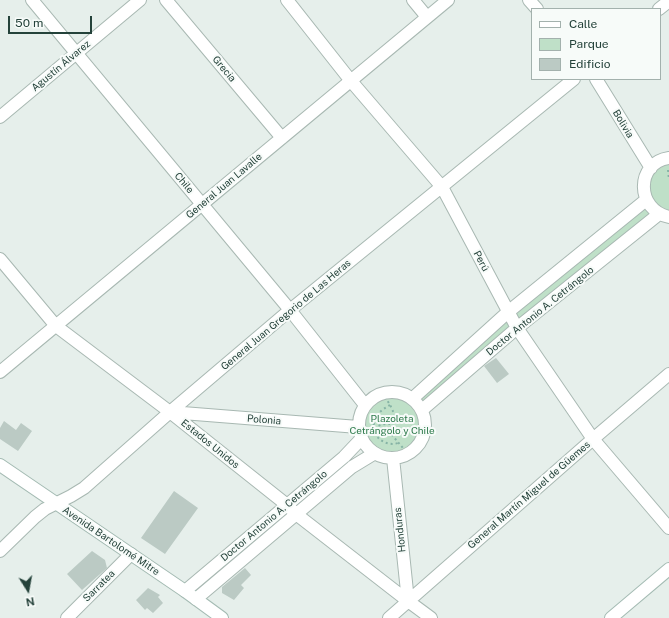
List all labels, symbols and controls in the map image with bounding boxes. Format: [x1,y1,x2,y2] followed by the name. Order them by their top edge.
[10,8,94,34] scale bar
[531,8,661,80] legend
[15,16,43,30] text: 50 m
[569,17,597,31] text: Calle
[569,37,609,51] text: Parque
[29,38,93,94] street label: Agustín Álvarez
[210,54,238,84] street label: Grecia
[569,57,611,71] text: Edificio
[610,108,636,140] street label: Bolivia
[184,151,264,221] street label: General Juan Lavalle
[172,170,196,196] street label: Chile
[471,249,491,273] street label: Perú
[219,257,353,373] street label: General Juan Gregorio de Las Heras
[484,264,596,358] street label: Doctor Antonio A. Cetrángolo
[246,413,282,427] street label: Polonia
[349,413,435,436] park label: Plazoleta Cetrángolo y Chile
[178,417,242,471] street label: Estados Unidos
[465,439,593,551] street label: General Martín Miguel de Güemes
[218,468,330,564] street label: Doctor Antonio A. Cetrángolo
[60,504,162,578] street label: Avenida Bartolomé Mitre
[392,507,408,553] street label: Honduras
[81,568,117,604] street label: Sarratea
[8,570,48,610] north arrow
[25,595,36,608] text: N

